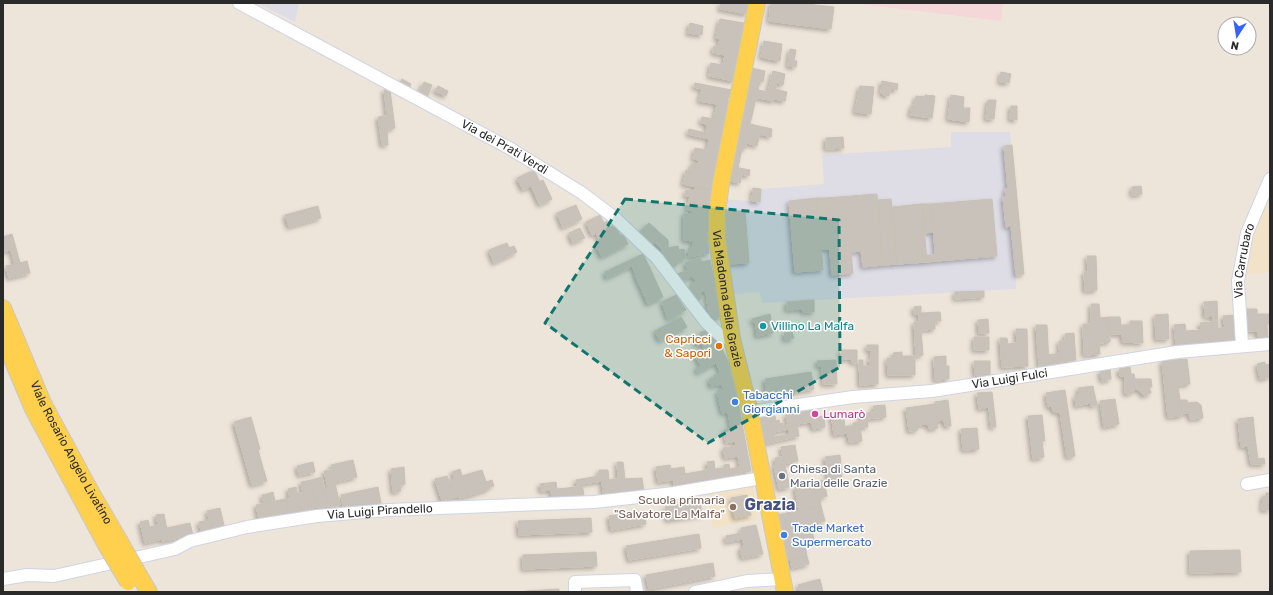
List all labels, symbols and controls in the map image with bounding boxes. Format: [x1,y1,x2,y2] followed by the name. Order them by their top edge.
[1217,16,1257,56] north arrow
[1230,38,1240,52] text: N
[459,117,551,177] street label: Via dei Prati Verdi
[1231,221,1257,299] street label: Via Carrubaro
[710,230,746,369] street label: Via Madonna delle Grazie
[771,319,854,333] place label: Villino La Malfa
[758,321,768,331] marker: Villino La Malfa
[664,332,711,360] place label: Capricci & Sapori
[714,341,724,351] marker: Capricci & Sapori
[971,366,1049,392] street label: Via Luigi Fulci
[27,379,115,527] street label: Viale Rosario Angelo Livatino
[743,388,800,416] place label: Tabacchi Giorgianni
[730,397,740,407] marker: Tabacchi Giorgianni
[823,407,866,421] place label: Lumarò
[810,409,820,419] marker: Lumarò
[790,462,888,490] place label: Chiesa di Santa Maria delle Grazie
[777,471,787,481] marker: Chiesa di Santa Maria delle Grazie
[614,493,725,521] place label: Scuola primaria "Salvatore La Malfa"
[745,495,795,514] district label: Grazia
[327,501,433,522] street label: Via Luigi Pirandello
[728,502,738,512] marker: Scuola primaria "Salvatore La Malfa"
[792,521,872,549] place label: Trade Market Supermercato
[779,530,789,540] marker: Trade Market Supermercato

